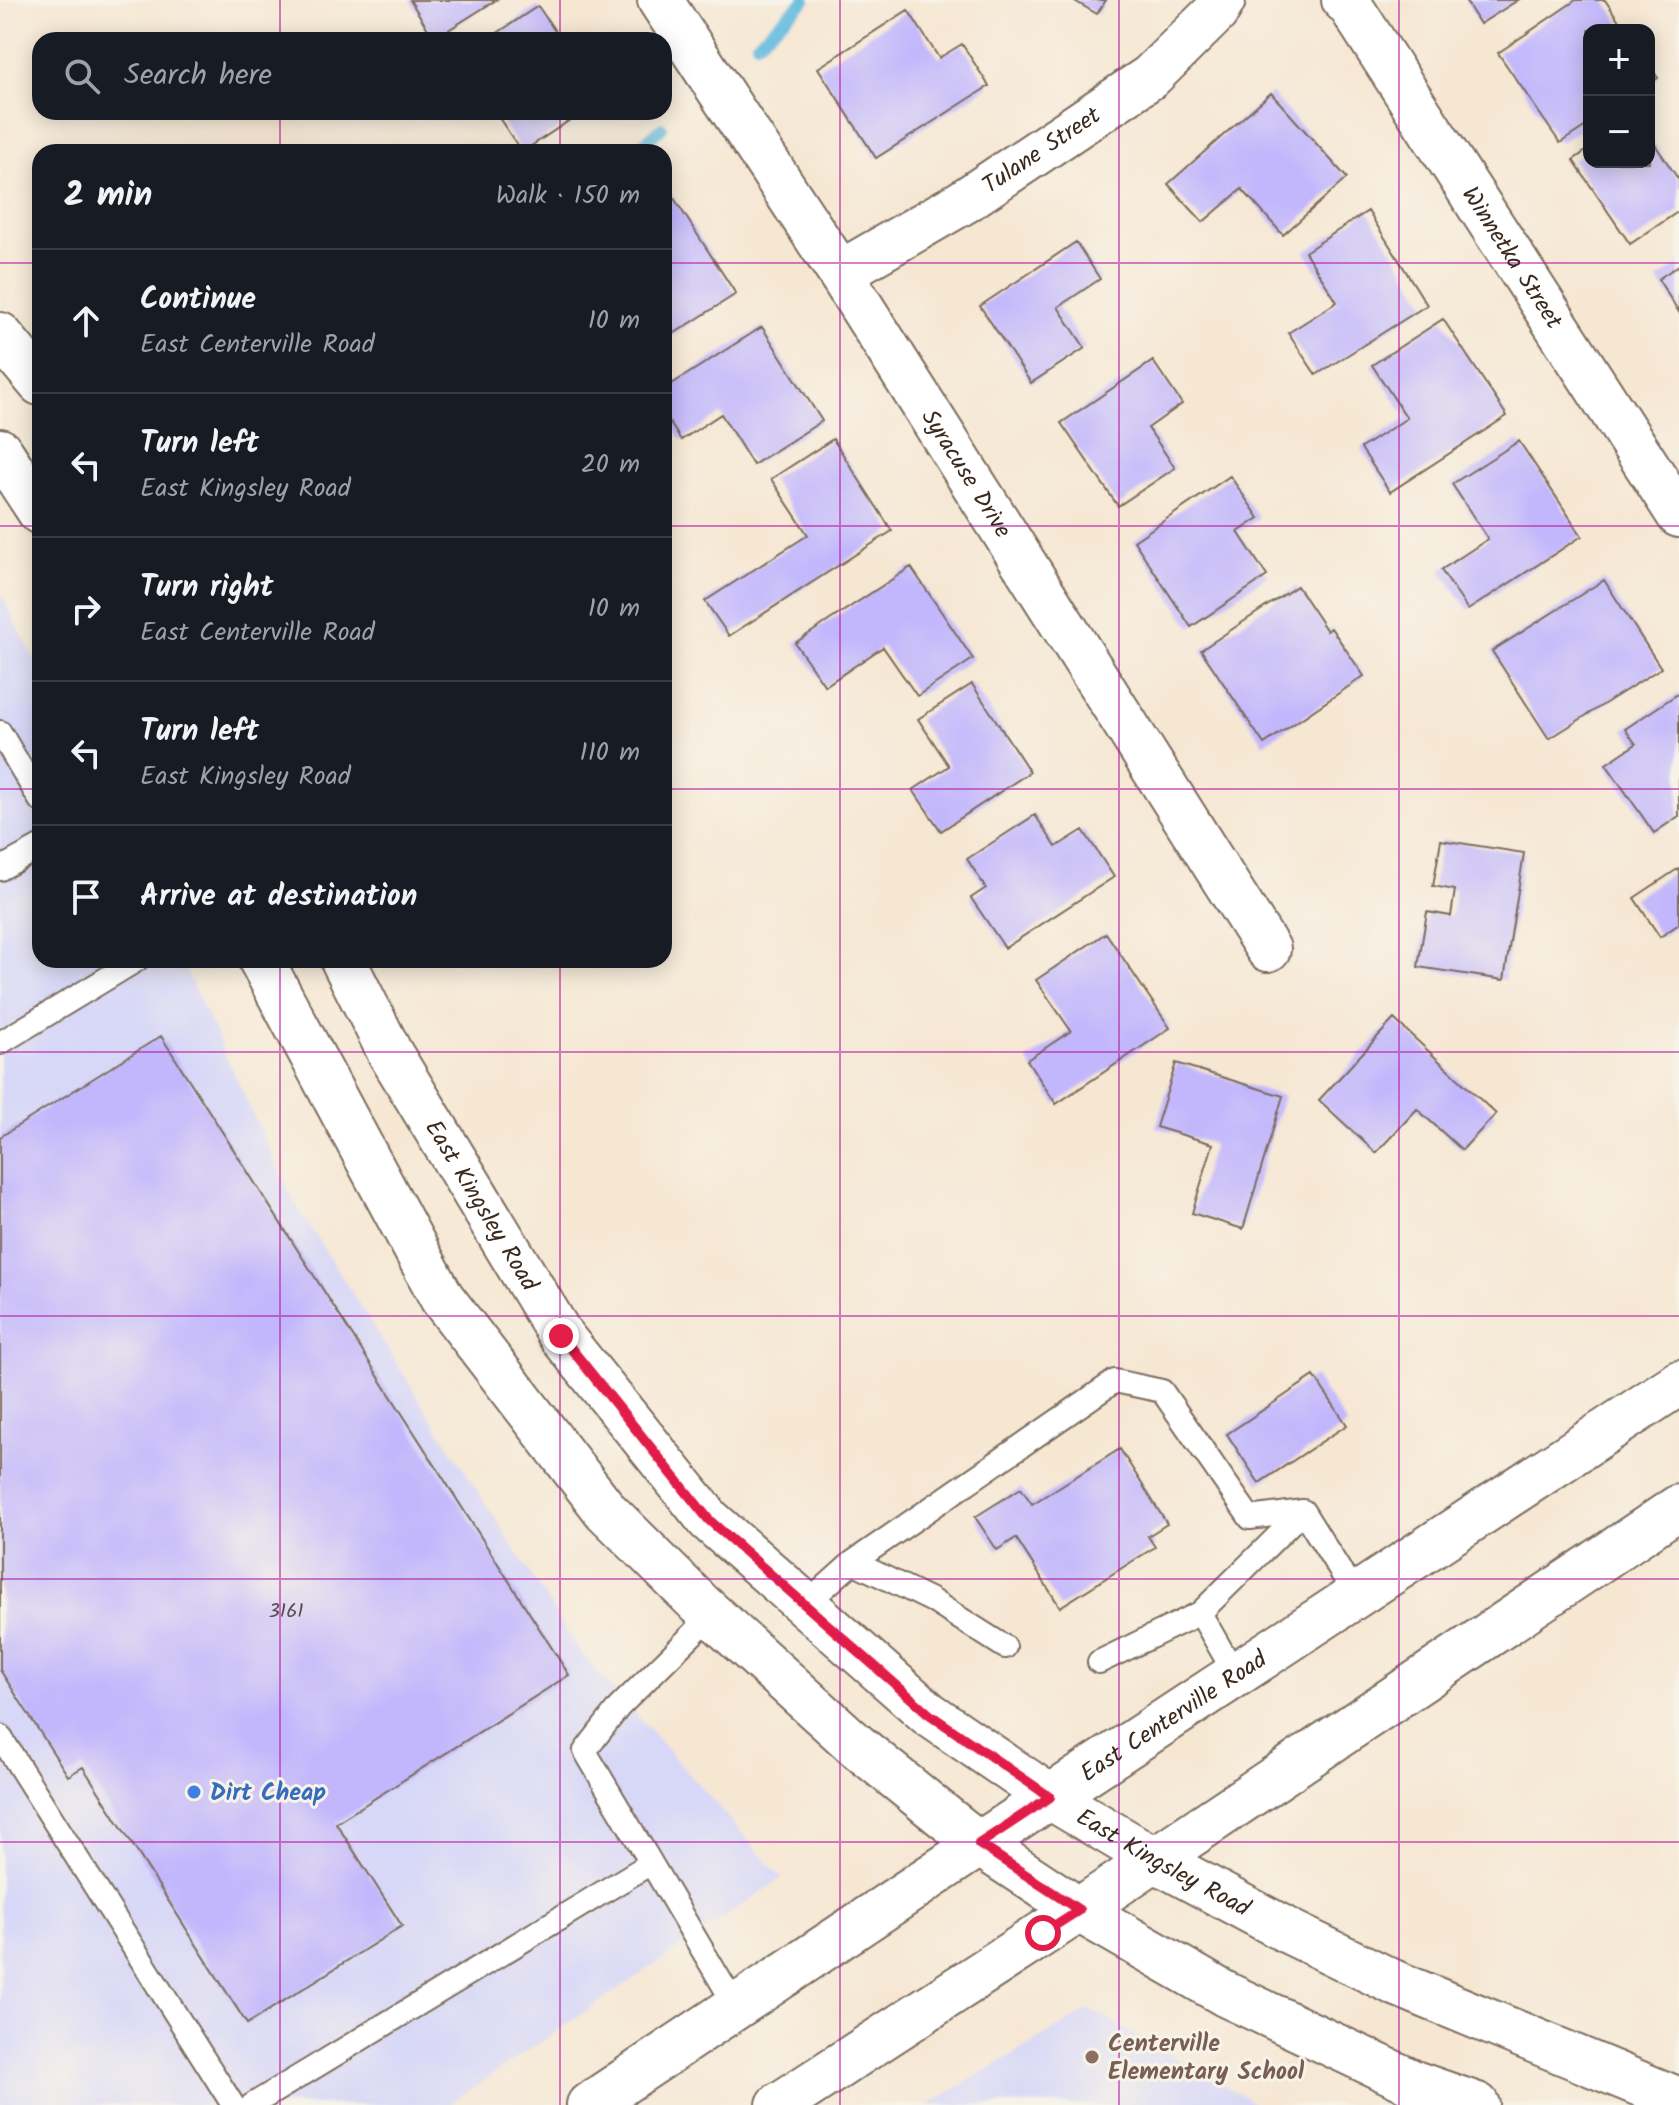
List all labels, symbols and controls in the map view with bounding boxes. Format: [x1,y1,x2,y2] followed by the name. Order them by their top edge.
[1583,24,1655,168] map controls
[1583,24,1655,96] button: +
[32,32,672,120] search box
[124,52,272,100] text: Search here
[60,54,104,98] icon: search
[1583,96,1655,168] button: −
[975,97,1110,205] street label: Tulane Street
[64,169,152,223] text: 2 min
[496,175,640,217] text: Walk · 150 m
[1451,179,1572,338] street label: Winnetka Street
[140,276,256,324] text: Continue
[64,299,108,343] icon: ahead
[588,300,640,342] text: 10 m
[140,324,375,366] text: East Centerville Road
[910,402,1021,546] street label: Syracuse Drive
[140,420,259,468] text: Turn left
[64,443,108,487] icon: left
[581,444,640,486] text: 20 m
[140,468,351,510] text: East Kingsley Road
[140,564,273,612] text: Turn right
[64,587,108,631] icon: right
[588,588,640,630] text: 10 m
[140,612,375,654] text: East Centerville Road
[140,708,259,756] text: Turn left
[64,731,108,775] icon: left
[580,732,640,774] text: 110 m
[140,756,351,798] text: East Kingsley Road
[140,873,417,921] text: Arrive at destination
[64,875,108,919] icon: arrive
[414,1113,548,1300] street label: East Kingsley Road
[543,1318,579,1354] route end
[268,1596,304,1628] house number: 3161
[1073,1641,1276,1793] street label: East Centerville Road
[210,1774,326,1813] place label: Dirt Cheap
[185,1783,203,1801] marker: Dirt Cheap
[1068,1799,1258,1929] street label: East Kingsley Road
[1025,1915,1061,1951] route start
[1108,2025,1305,2092] place label: Centerville Elementary School
[1083,2048,1101,2066] marker: Centerville Elementary School

